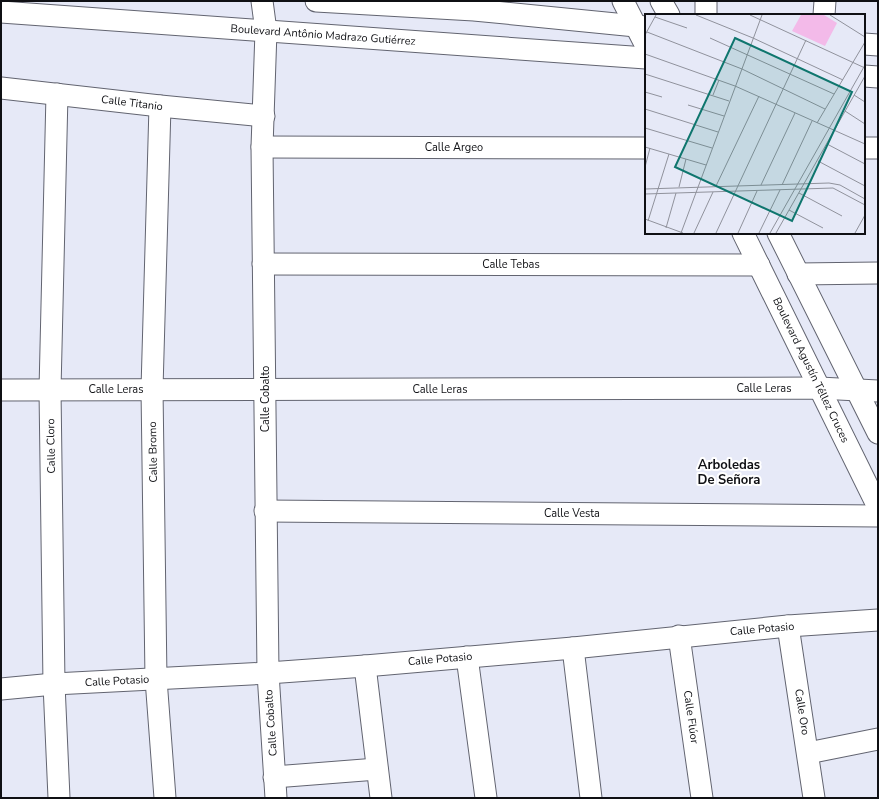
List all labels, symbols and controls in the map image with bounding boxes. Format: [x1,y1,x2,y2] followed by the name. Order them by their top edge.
[645,14,865,234] inset map
[230,21,416,49] street label: Boulevard Antônio Madrazo Gutiérrez
[100,92,164,114] street label: Calle Titanio
[425,140,483,155] street label: Calle Argeo
[482,257,540,272] street label: Calle Tebas
[769,295,853,445] street label: Boulevard Agustín Téllez Cruces
[258,366,273,432] street label: Calle Cobalto
[737,381,791,396] street label: Calle Leras
[89,382,143,397] street label: Calle Leras
[413,382,467,397] street label: Calle Leras
[43,418,59,474] street label: Calle Cloro
[145,421,161,483] street label: Calle Bromo
[698,456,760,489] district label: Arboledas De Señora
[544,506,600,521] street label: Calle Vesta
[729,619,795,639] street label: Calle Potasio
[407,649,473,669] street label: Calle Potasio
[84,672,150,690] street label: Calle Potasio
[791,688,813,736] street label: Calle Oro
[261,689,281,757] street label: Calle Cobalto
[680,689,702,745] street label: Calle Flúor

